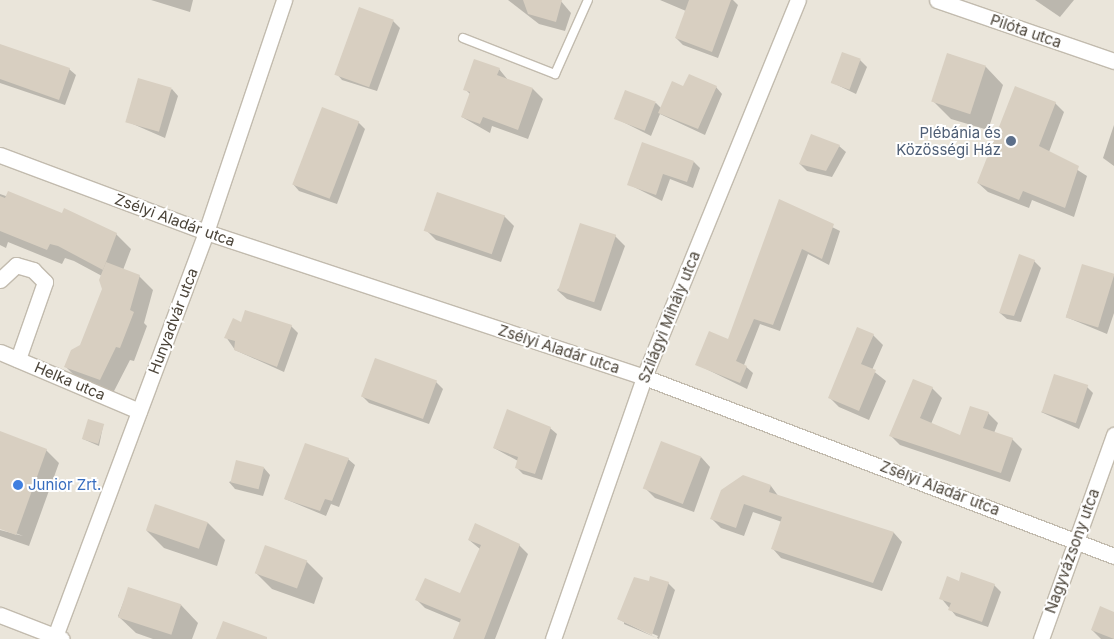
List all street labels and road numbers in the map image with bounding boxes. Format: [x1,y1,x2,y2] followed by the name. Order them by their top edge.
[988,10,1064,52] street label: Pilóta utca
[112,190,238,250] street label: Zsélyi Aladár utca
[634,248,704,386] street label: Szilágyi Mihály utca
[145,265,201,377] street label: Hunyadvár utca
[496,321,622,377] street label: Zsélyi Aladár utca
[32,358,108,404] street label: Helka utca
[878,457,1002,519] street label: Zsélyi Aladár utca
[1041,486,1103,616] street label: Nagyvázsony utca

